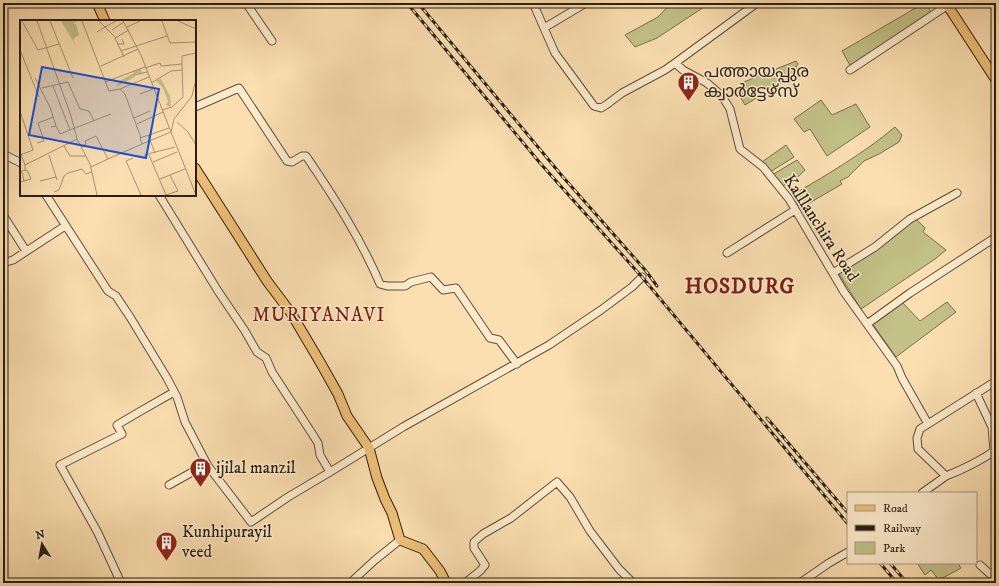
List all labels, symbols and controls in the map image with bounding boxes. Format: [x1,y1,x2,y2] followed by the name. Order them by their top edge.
[20,20,196,196] inset map
[704,61,809,103] place label: പത്തായപ്പുര ക്വാർട്ടേഴ്സ്
[675,69,701,102] building icon: പത്തായപ്പുര ക്വാർട്ടേഴ്സ്
[778,170,864,286] street label: Kalllanchira Road
[685,274,795,300] district label: HOSDURG
[253,304,385,327] district label: MURIYANAVI
[187,455,213,488] building icon: ijilal manzil
[216,457,296,479] place label: ijilal manzil
[847,492,977,564] legend
[883,501,908,516] text: Road
[181,521,272,563] place label: Kunhipurayil veed
[883,521,921,536] text: Railway
[22,524,62,564] north arrow
[35,527,46,543] text: N
[154,529,180,562] building icon: Kunhipurayil veed
[883,541,905,556] text: Park

